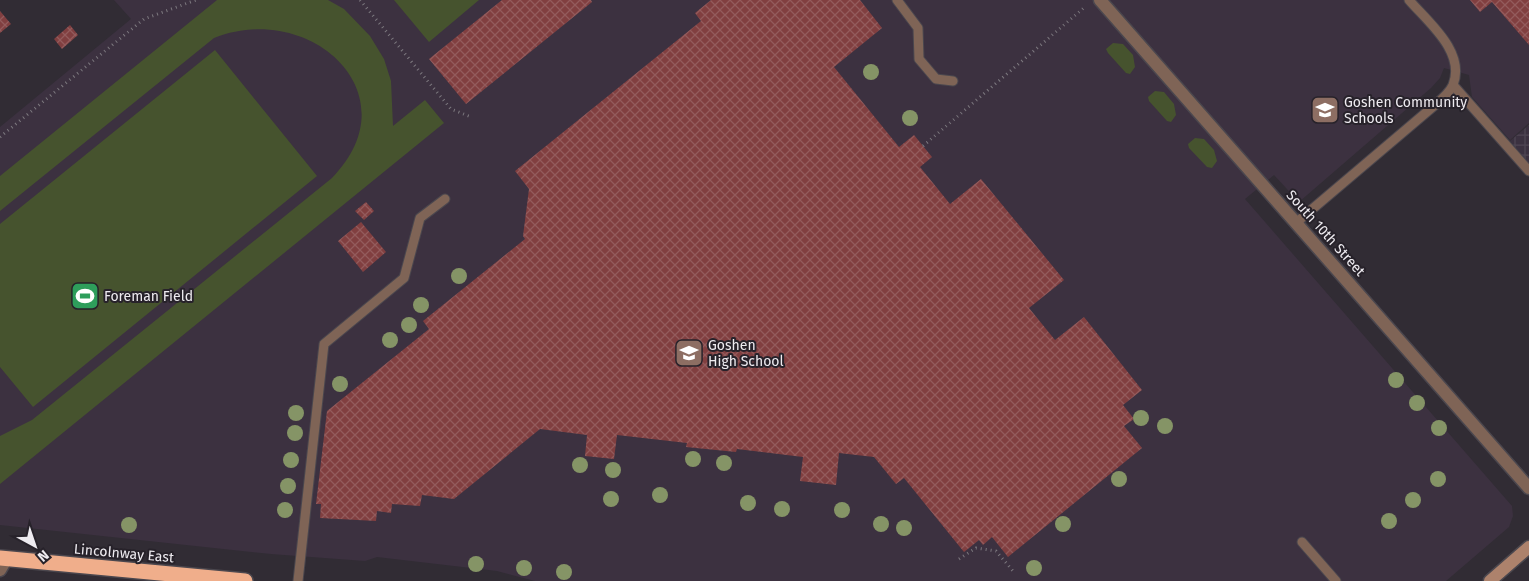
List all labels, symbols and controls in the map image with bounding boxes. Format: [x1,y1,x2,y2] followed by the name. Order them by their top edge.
[1344,94,1467,127] place label: Goshen Community Schools
[1310,95,1340,125] school or university icon: Goshen Community Schools
[1283,187,1369,281] street label: South 10th Street
[70,281,100,311] sports icon: Foreman Field
[104,288,193,305] place label: Foreman Field
[708,337,784,370] place label: Goshen High School
[674,338,704,368] school or university icon: Goshen High School
[10,521,60,571] north arrow
[73,541,176,566] street label: Lincolnway East
[34,546,52,565] text: N

